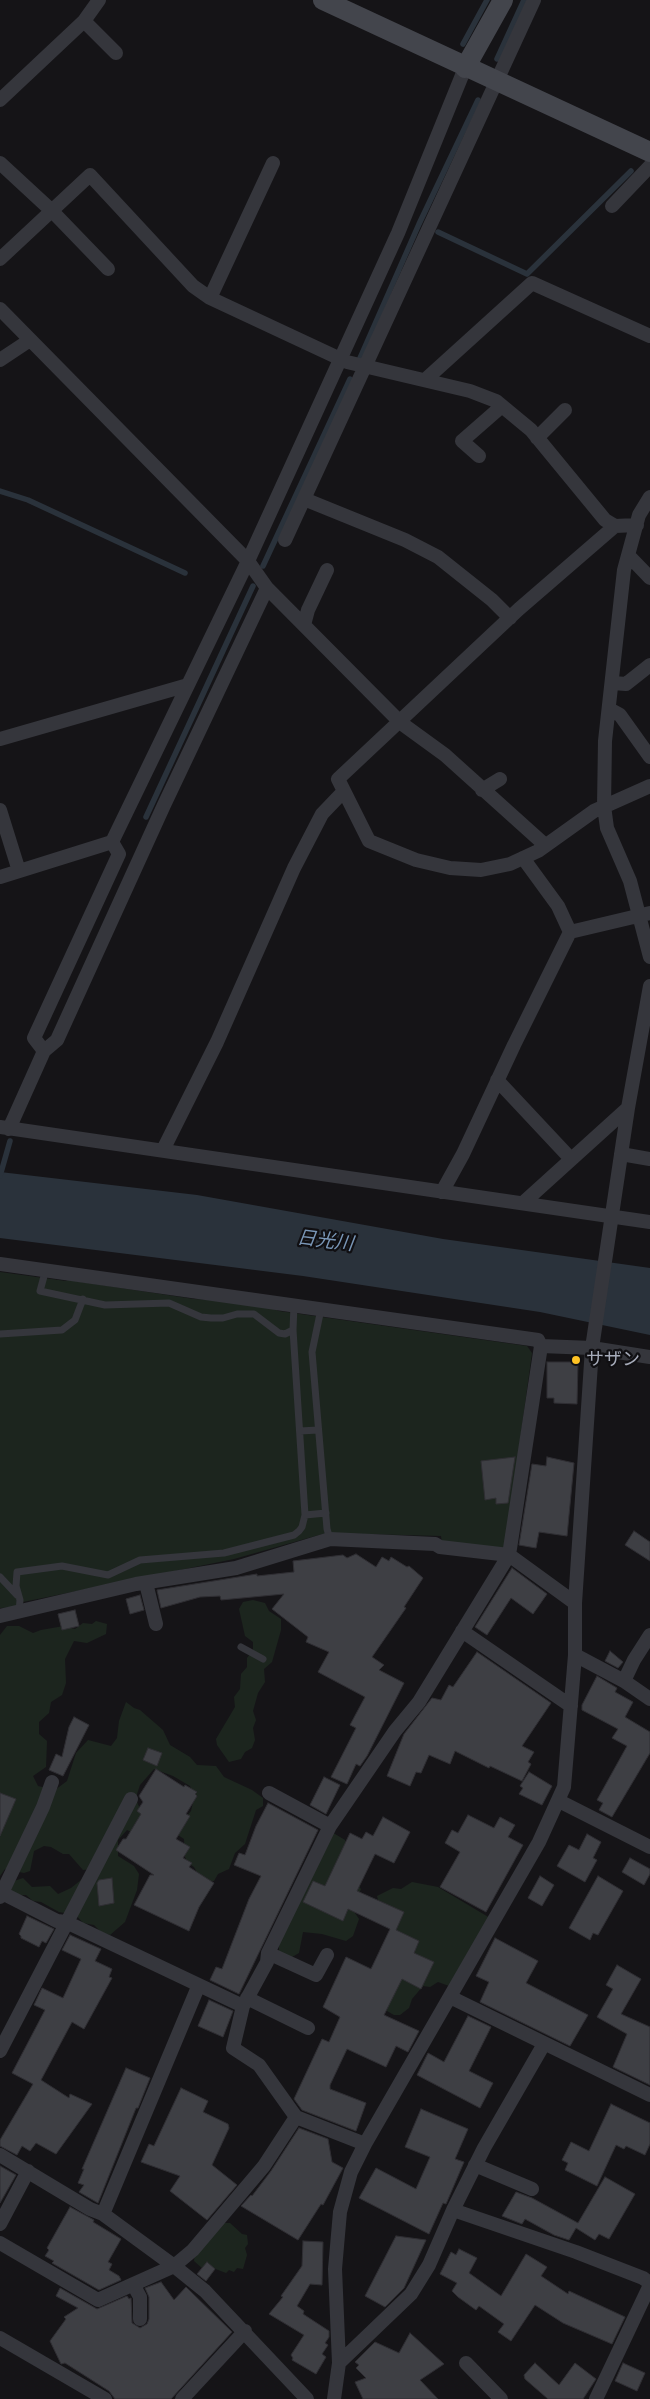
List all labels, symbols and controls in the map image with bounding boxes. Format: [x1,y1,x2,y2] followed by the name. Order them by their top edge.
[295,1227,355,1257] water label: 日光川
[586,1349,640,1371] place label: サザン
[570,1354,582,1366] marker: サザン

